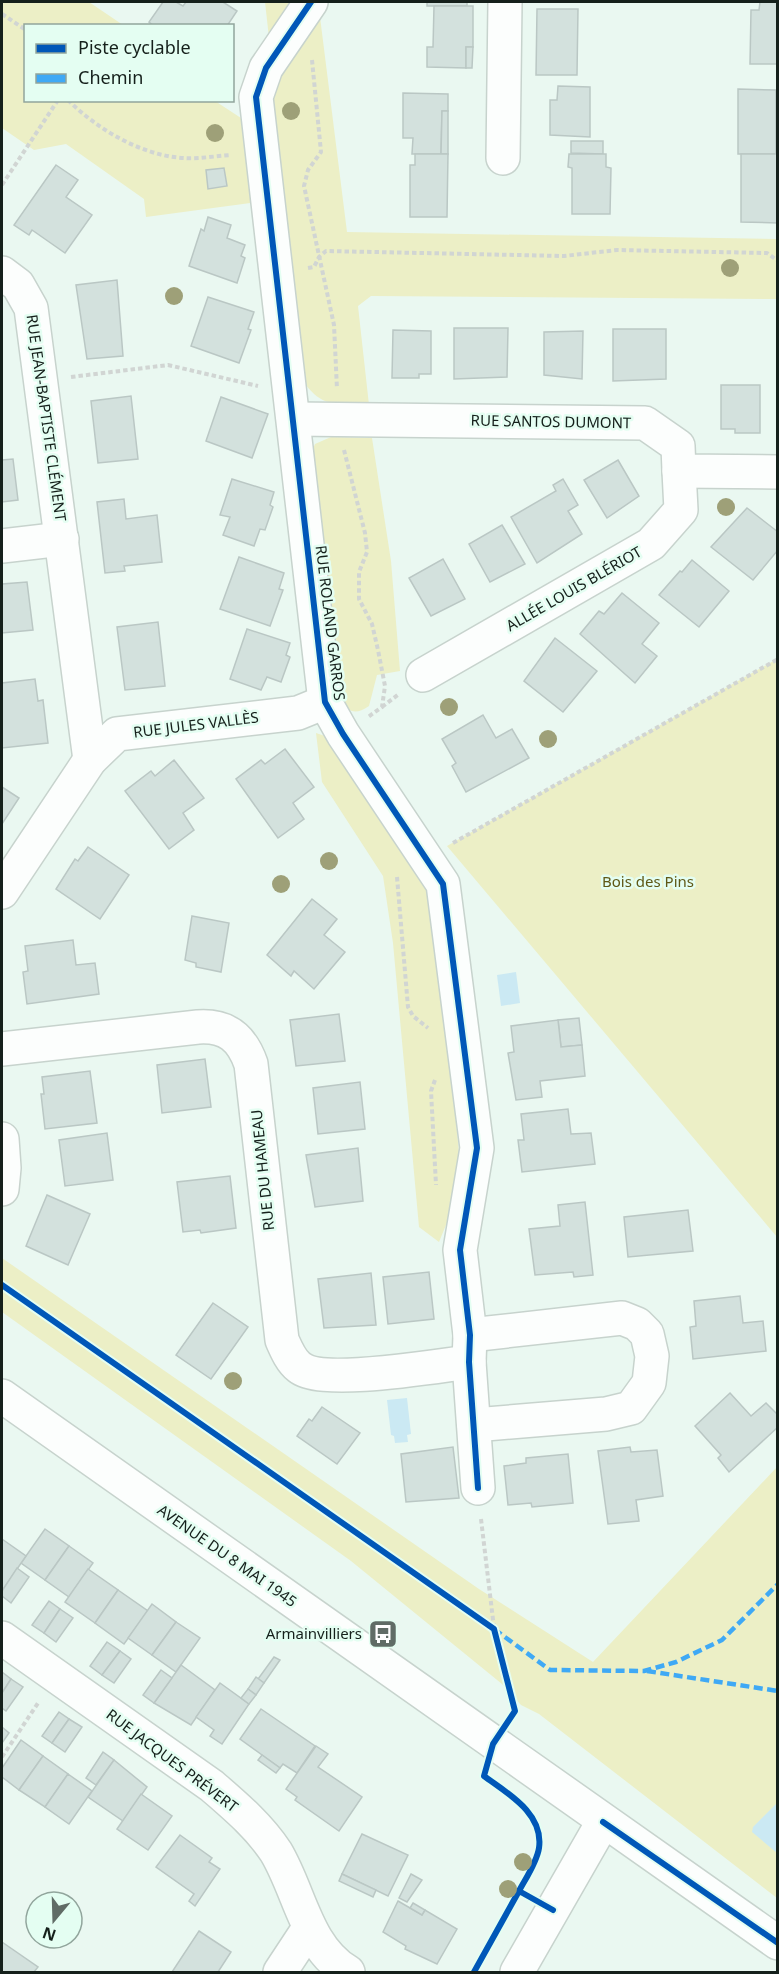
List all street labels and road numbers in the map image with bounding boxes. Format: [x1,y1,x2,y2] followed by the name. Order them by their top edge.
[23,313,72,523] street label: RUE JEAN-BAPTISTE CLÉMENT
[471,410,632,432] street label: RUE SANTOS DUMONT
[502,541,645,635] street label: ALLÉE LOUIS BLÉRIOT
[312,544,350,702] street label: RUE ROLAND GARROS
[132,706,260,742] street label: RUE JULES VALLÈS
[246,1109,278,1232] street label: RUE DU HAMEAU
[154,1499,301,1611] street label: AVENUE DU 8 MAI 1945
[103,1704,243,1817] street label: RUE JACQUES PRÉVERT

